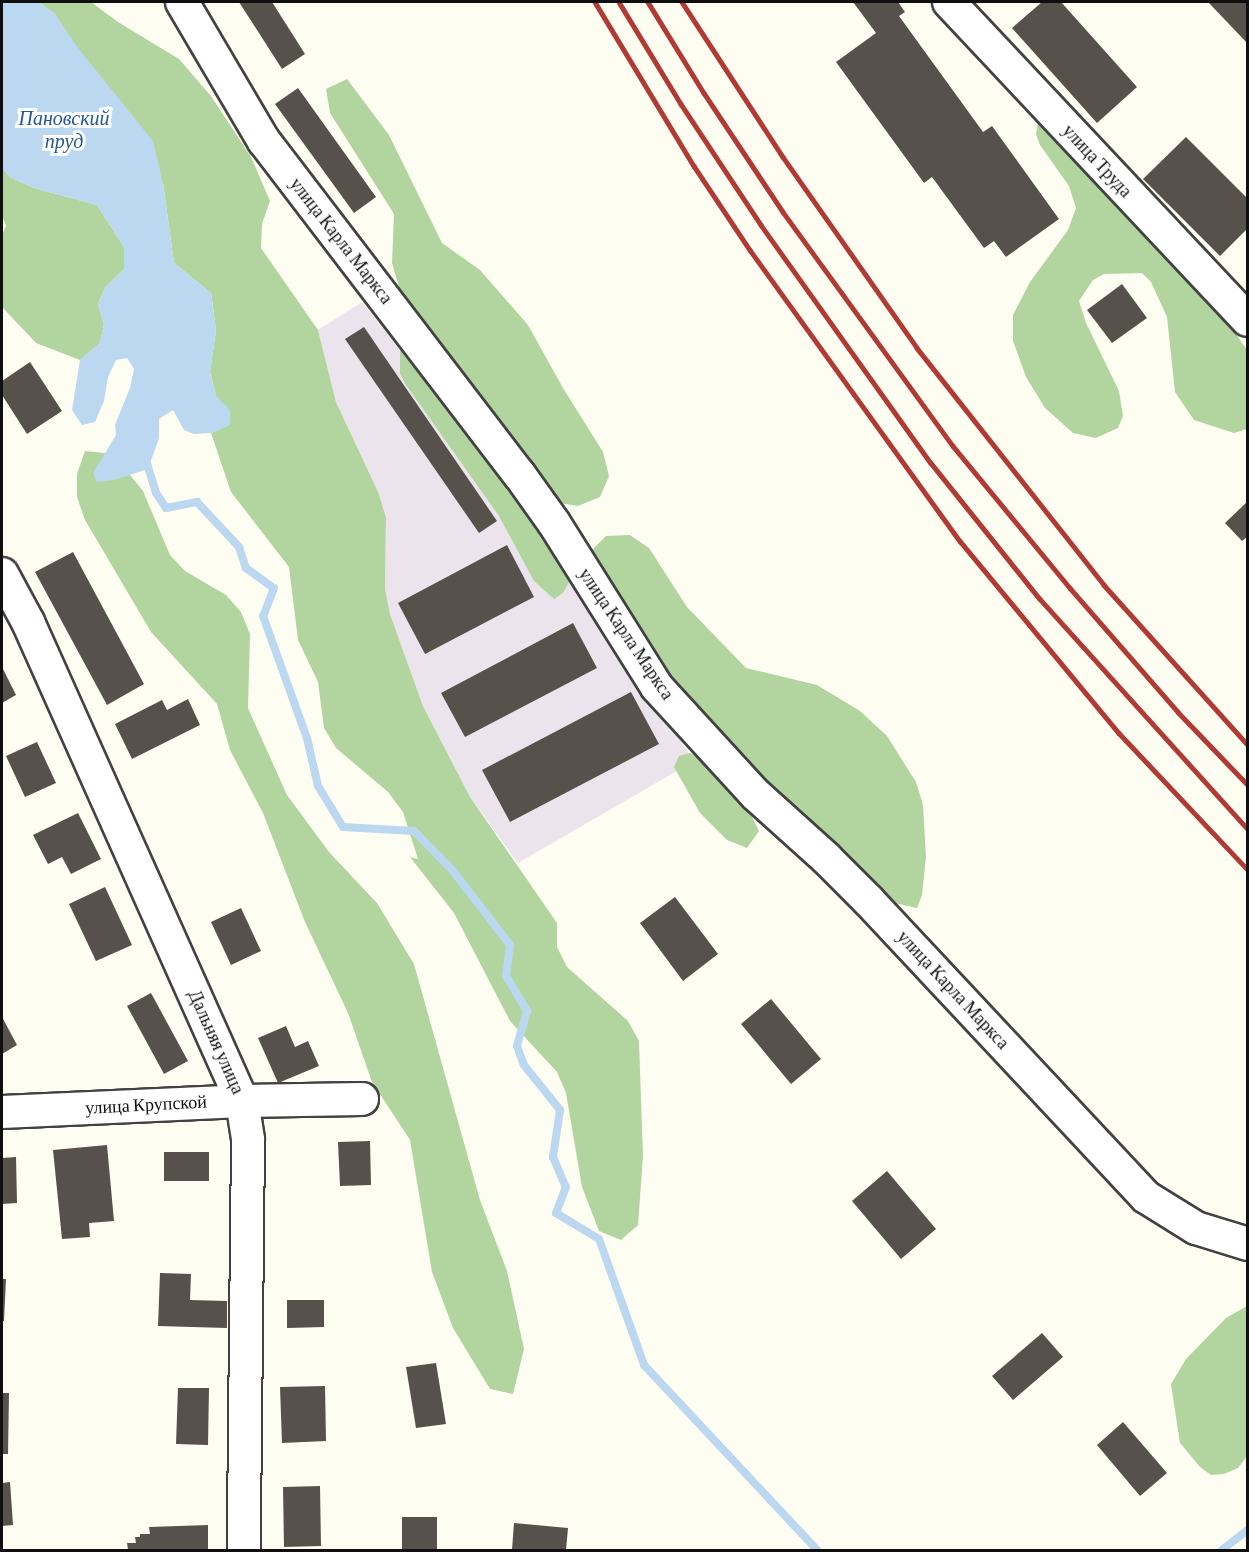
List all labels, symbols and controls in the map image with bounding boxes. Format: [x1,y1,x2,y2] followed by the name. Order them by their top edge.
[18,107,110,154] water label: Пановский пруд
[1058,120,1136,202] street label: улица Труда
[285,174,397,308] street label: улица Карла Маркса
[574,564,678,704] street label: улица Карла Маркса
[893,926,1013,1054] street label: улица Карла Маркса
[183,987,249,1097] street label: Дальняя улица
[85,1091,207,1119] street label: улица Крупской

